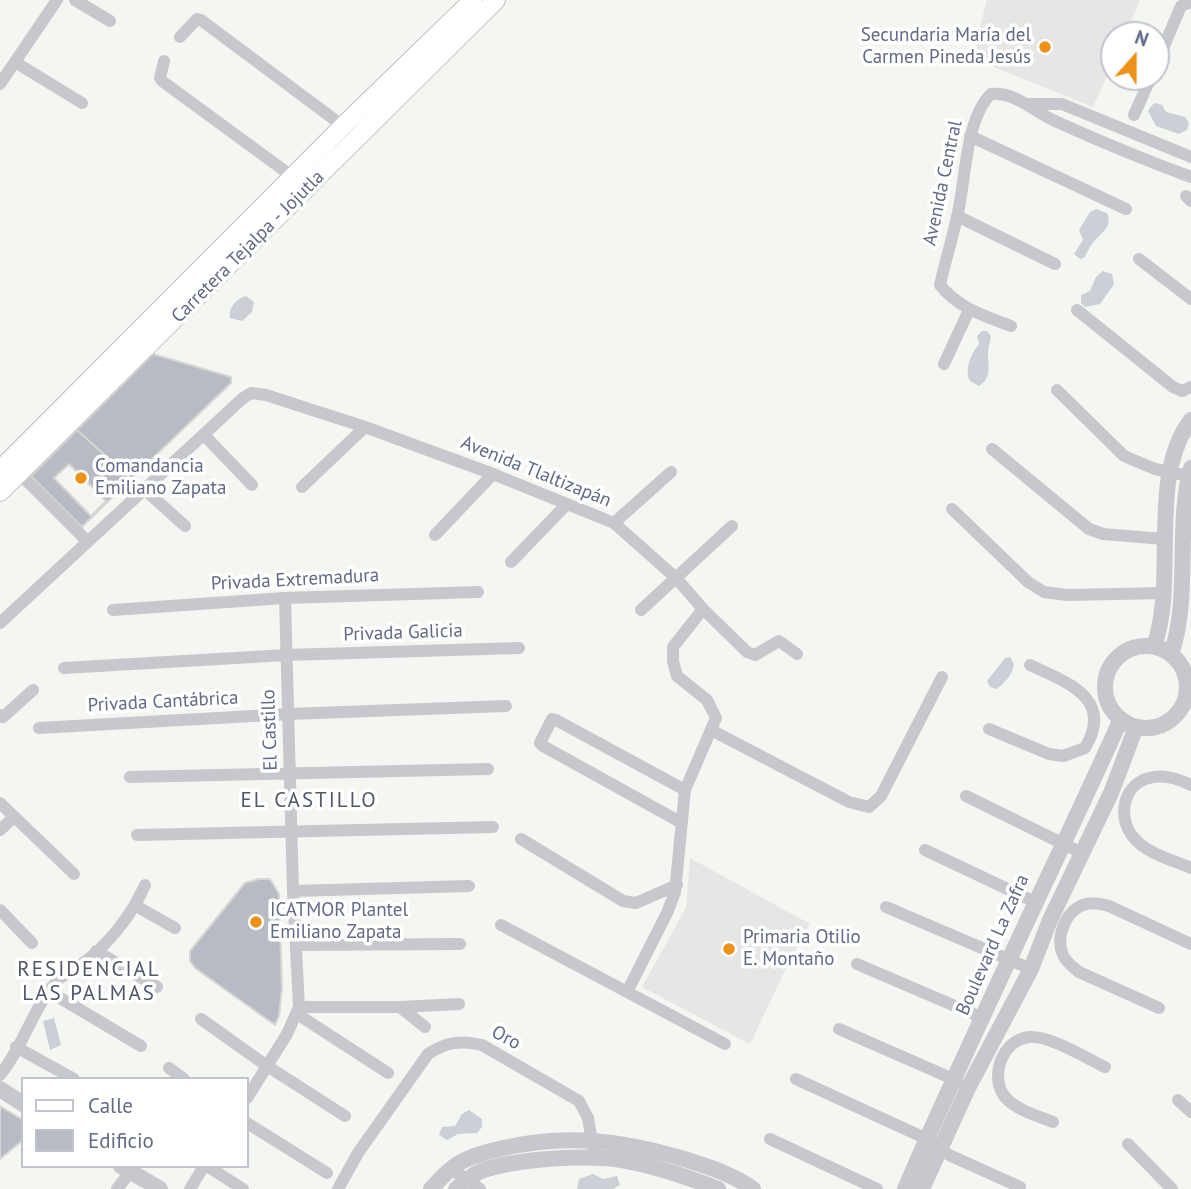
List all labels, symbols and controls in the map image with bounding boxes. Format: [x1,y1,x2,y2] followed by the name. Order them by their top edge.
[1100,21,1170,91] north arrow
[861,25,1031,69] place label: Secundaria María del Carmen Pineda Jesús
[1132,25,1152,52] text: N
[1037,39,1053,55] marker: Secundaria María del Carmen Pineda Jesús
[919,118,967,248] street label: Avenida Central
[167,166,329,328] street label: Carretera Tejalpa - Jojutla
[458,431,614,513] street label: Avenida Tlaltizapán
[95,456,226,500] place label: Comandancia Emiliano Zapata
[73,470,89,486] marker: Comandancia Emiliano Zapata
[210,564,380,596] street label: Privada Extremadura
[343,620,463,646] street label: Privada Galicia
[87,687,239,717] street label: Privada Cantábrica
[257,689,283,771] street label: El Castillo
[242,788,376,814] district label: EL CASTILLO
[952,871,1034,1019] street label: Boulevard La Zafra
[270,900,408,944] place label: ICATMOR Plantel Emiliano Zapata
[248,914,264,930] marker: ICATMOR Plantel Emiliano Zapata
[743,927,861,971] place label: Primaria Otilio E. Montaño
[721,941,737,957] marker: Primaria Otilio E. Montaño
[19,957,159,1007] district label: RESIDENCIAL LAS PALMAS
[488,1021,524,1055] street label: Oro
[21,1077,248,1168] legend
[88,1092,133,1119] text: Calle
[88,1127,154,1154] text: Edificio

